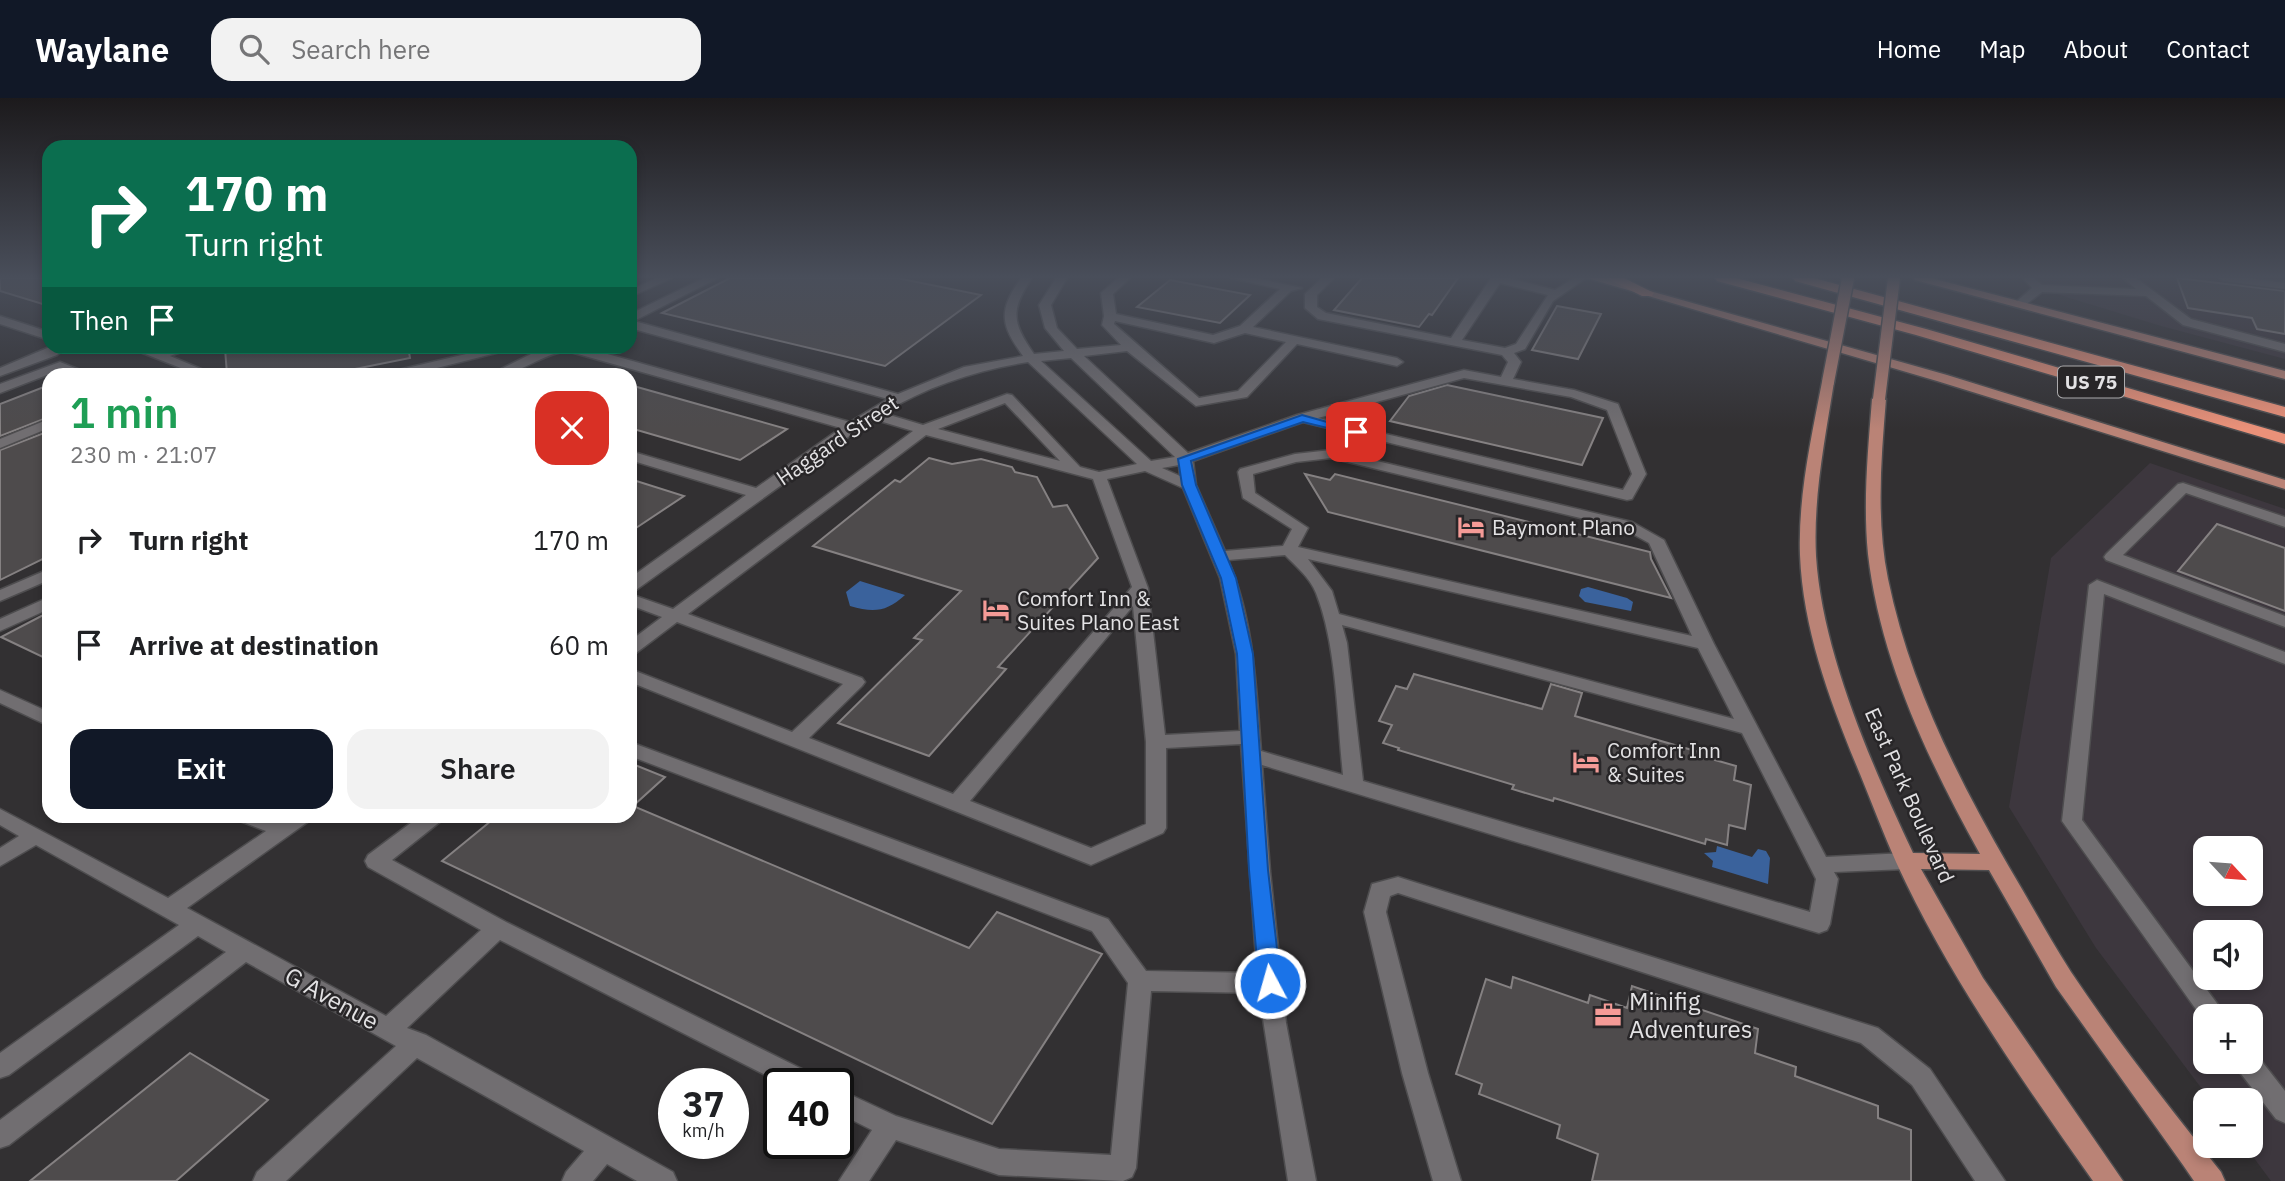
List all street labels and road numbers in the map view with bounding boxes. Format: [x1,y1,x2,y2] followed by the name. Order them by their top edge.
[2058,366,2124,398] road number: US 75
[770,389,904,491] street label: Haggard Street
[1859,703,1961,887] street label: East Park Boulevard
[279,959,385,1037] street label: G Avenue

